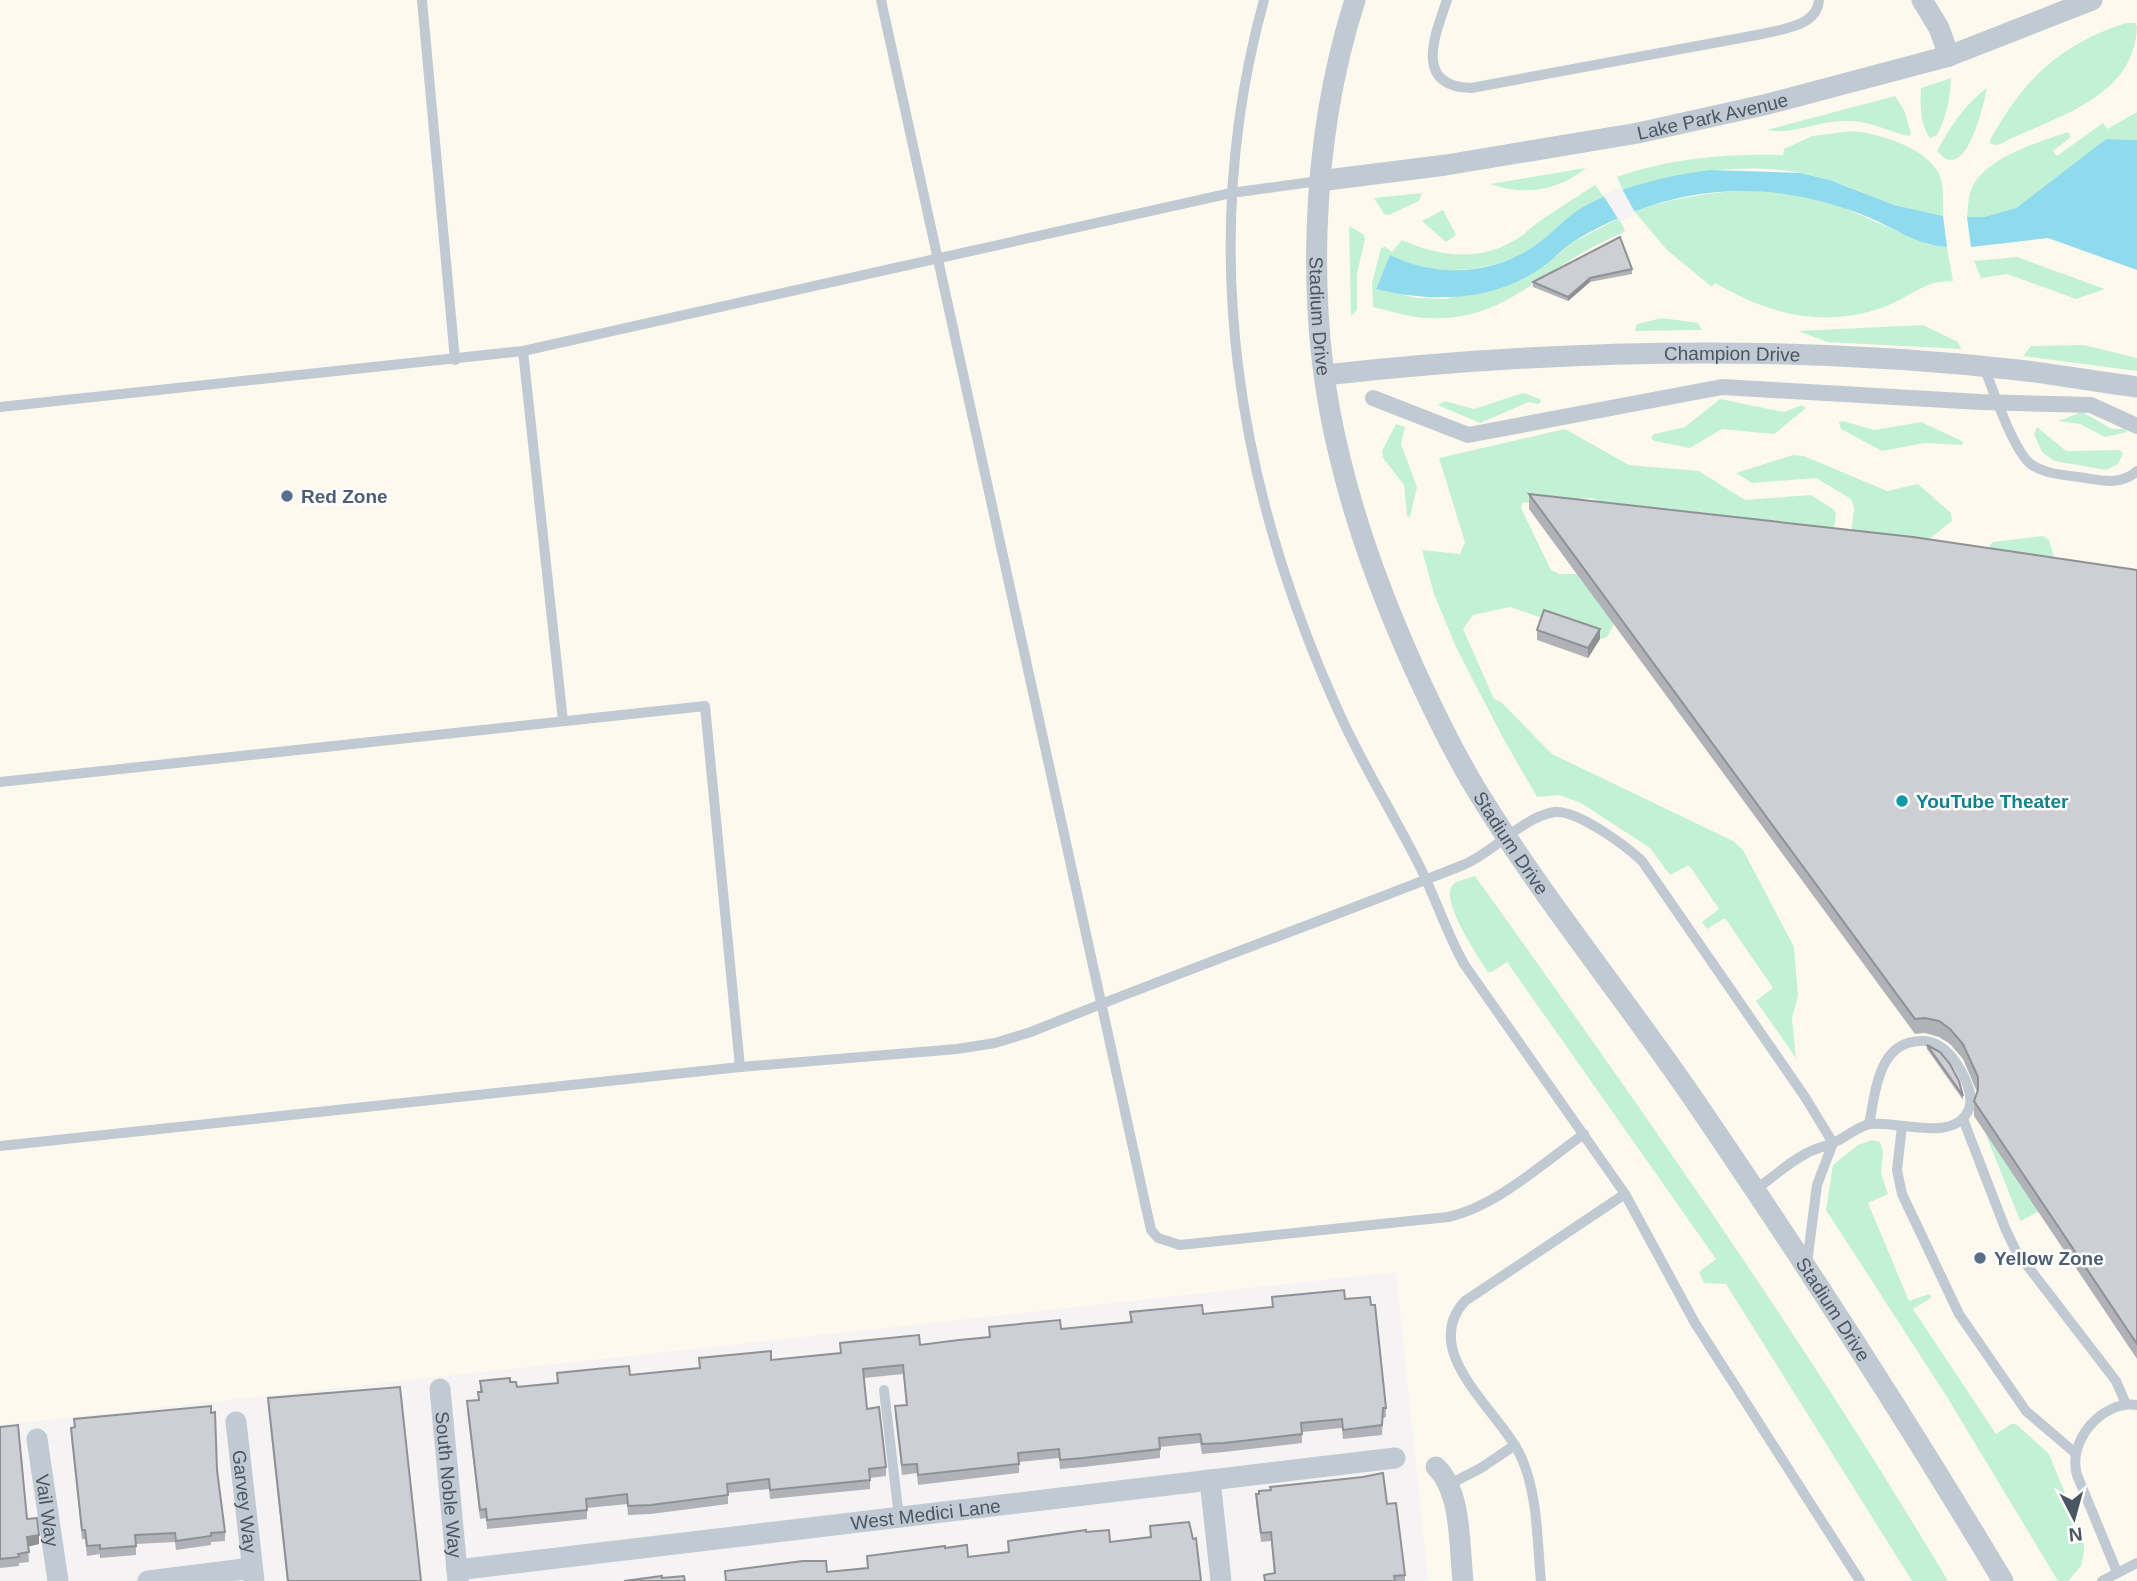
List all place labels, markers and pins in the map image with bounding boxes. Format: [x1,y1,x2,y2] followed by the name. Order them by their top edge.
[301,486,388,507] place label: Red Zone
[279,488,295,504] marker: Red Zone
[1916,791,2069,812] place label: YouTube Theater
[1894,793,1910,809] marker: YouTube Theater
[1994,1248,2104,1269] place label: Yellow Zone
[1972,1250,1988,1266] marker: Yellow Zone

